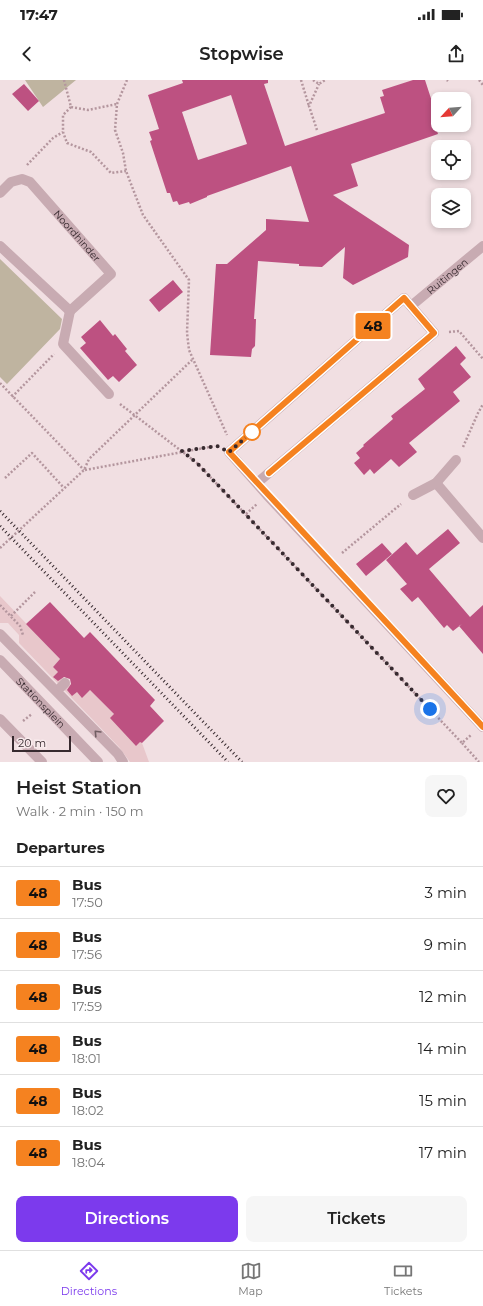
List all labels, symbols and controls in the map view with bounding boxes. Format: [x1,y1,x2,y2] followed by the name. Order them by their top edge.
[20,5,58,24] text: 17:47
[16,43,38,65] icon: back
[199,43,284,65] text: Stopwise
[445,43,467,65] icon: share
[431,92,471,132] north arrow
[431,92,471,228] map controls
[431,140,471,180] button: locate
[431,188,471,228] button: layers
[51,207,103,264] street label: Noordhinder
[424,255,470,297] street label: Ruitingen
[355,313,391,339] line badge: 48
[363,317,383,335] text: 48
[243,423,261,441] unlabelled marker
[13,674,68,731] street label: Stationsplein
[420,699,440,719] your location
[94,730,102,738] one-way arrow
[12,734,71,753] scale bar
[18,736,46,750] text: 20 m
[425,775,467,817] button: heart
[16,776,142,799] text: Heist Station
[16,803,144,819] text: Walk · 2 min · 150 m
[16,838,105,857] text: Departures
[72,875,102,894] text: Bus
[425,883,467,902] text: 3 min
[28,884,48,902] text: 48
[72,894,103,910] text: 17:50
[72,927,102,946] text: Bus
[424,935,467,954] text: 9 min
[28,936,48,954] text: 48
[72,946,102,962] text: 17:56
[72,979,102,998] text: Bus
[419,987,467,1006] text: 12 min
[28,988,48,1006] text: 48
[72,998,102,1014] text: 17:59
[72,1031,102,1050] text: Bus
[418,1039,467,1058] text: 14 min
[28,1040,48,1058] text: 48
[72,1050,101,1066] text: 18:01
[72,1083,102,1102] text: Bus
[419,1091,467,1110] text: 15 min
[28,1092,48,1110] text: 48
[72,1102,104,1118] text: 18:02
[72,1135,102,1154] text: Bus
[419,1143,467,1162] text: 17 min
[28,1144,48,1162] text: 48
[72,1154,105,1170] text: 18:04
[16,1196,238,1242] button: Directions
[246,1196,467,1242] button: Tickets
[61,1260,117,1298] tab: Directions
[238,1260,263,1298] tab: Map
[384,1260,422,1298] tab: Tickets

